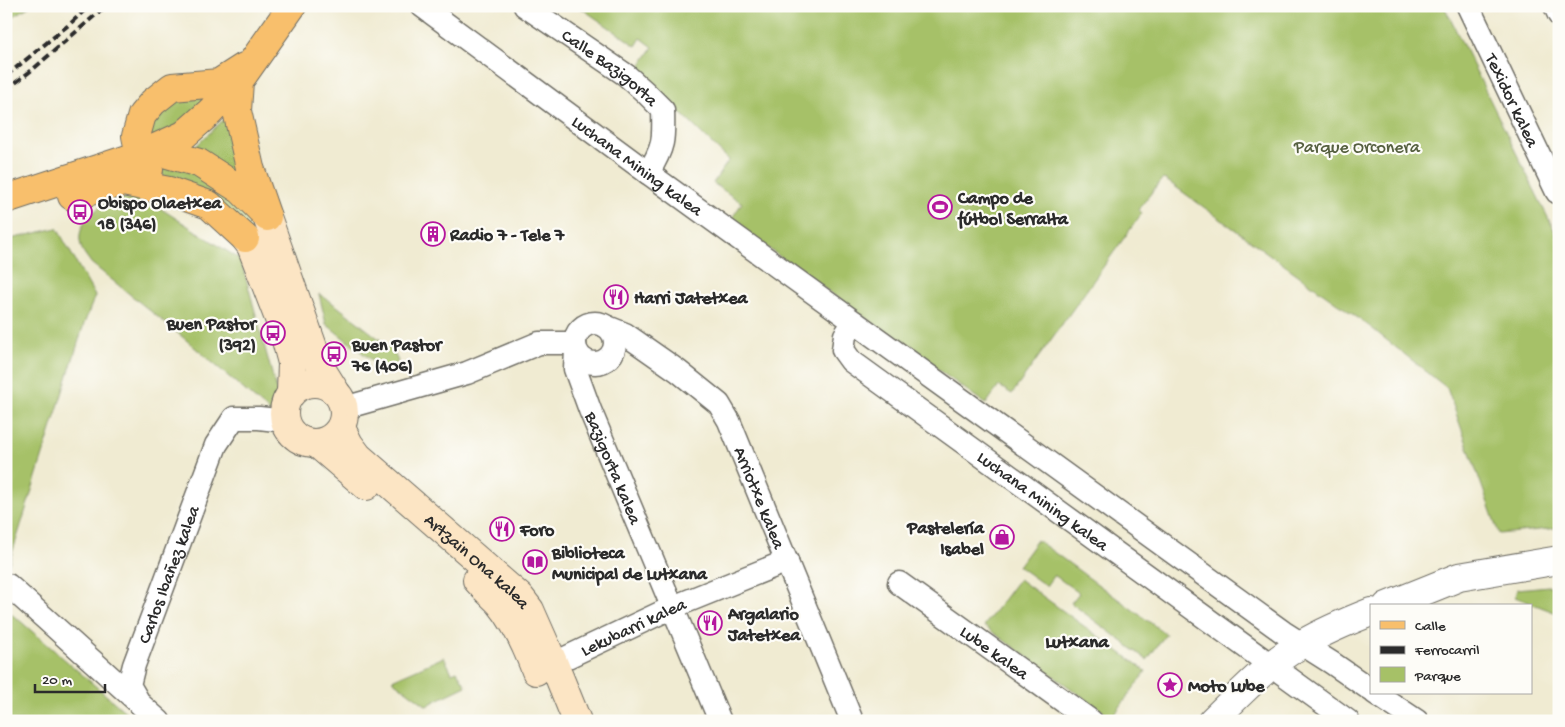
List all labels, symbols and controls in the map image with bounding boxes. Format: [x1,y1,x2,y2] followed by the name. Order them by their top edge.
[557,26,662,113] street label: Calle Bazigorta
[1479,50,1542,152] street label: Texidor kalea
[567,112,707,222] street label: Luchana Mining kalea
[1293,138,1421,159] park label: Parque Orconera
[957,189,1069,231] place label: Campo de fútbol Serralta
[97,194,223,236] place label: Obispo Olaetxea 18 (346)
[927,194,953,220] sports icon: Campo de fútbol Serralta
[67,199,93,225] bus stop icon: Obispo Olaetxea 18 (346)
[420,221,446,247] building icon: Radio 7 - Tele 7
[449,226,566,247] place label: Radio 7 - Tele 7
[603,284,629,310] restaurant icon: Harri Jatetxea
[634,289,748,310] place label: Harri Jatetxea
[166,315,259,357] place label: Buen Pastor (392)
[260,320,286,346] bus stop icon: Buen Pastor (392)
[351,336,444,378] place label: Buen Pastor 76 (406)
[321,341,347,367] bus stop icon: Buen Pastor 76 (406)
[579,408,645,529] street label: Bazigorta kalea
[728,444,789,553] street label: Arriotxe kalea
[972,448,1112,557] street label: Luchana Mining kalea
[135,502,206,647] street label: Carlos Ibañez kalea
[419,510,534,615] street label: Artzain Ona kalea
[489,516,515,542] restaurant icon: Foro
[906,519,985,561] place label: Pastelería Isabel
[519,521,555,542] place label: Foro
[989,524,1015,550] shop icon: Pastelería Isabel
[551,544,708,586] place label: Biblioteca Municipal de Lutxana
[522,549,548,575] library icon: Biblioteca Municipal de Lutxana
[578,594,691,662] street label: Lekubarri kalea
[1370,604,1532,694] legend
[727,605,801,647] place label: Argalario Jatetxea
[697,610,723,636] restaurant icon: Argalario Jatetxea
[1415,618,1446,636] text: Calle
[955,622,1033,686] street label: Lube kalea
[1045,632,1110,655] district label: Lutxana
[1414,642,1479,660] text: Ferrocarril
[35,662,105,694] scale bar
[1414,668,1461,686] text: Parque
[42,672,72,690] text: 20 m
[1157,672,1183,698] place icon: Moto Lube
[1188,677,1265,698] place label: Moto Lube

